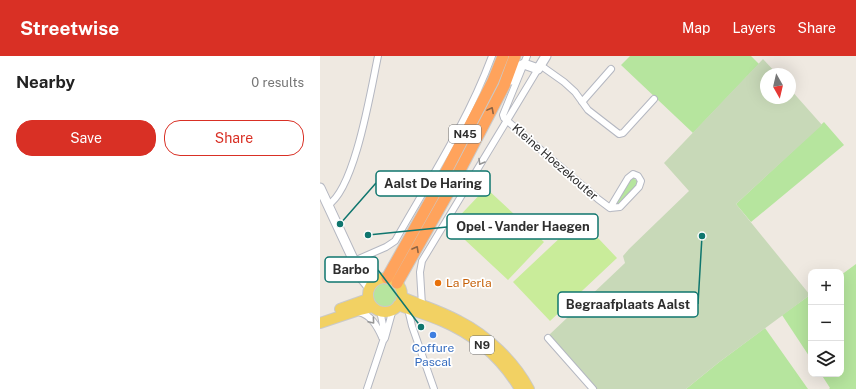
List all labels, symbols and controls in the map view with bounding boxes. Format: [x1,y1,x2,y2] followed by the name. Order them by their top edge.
[20,17,119,39] text: Streetwise
[682,20,710,36] text: Map
[732,20,776,36] text: Layers
[798,20,836,36] text: Share
[760,68,796,104] north arrow
[16,72,75,92] text: Nearby
[251,75,304,90] text: 0 results
[487,107,494,115] one-way arrow
[16,120,156,156] button: Save
[164,120,304,156] button: Share
[509,121,601,203] street label: Kleine Hoezekouter
[449,125,481,143] road number: N45
[478,158,486,165] one-way arrow
[376,171,490,196] callout: Aalst De Haring
[384,176,482,191] text: Aalst De Haring
[447,214,598,239] callout: Opel - Vander Haegen
[456,219,590,234] text: Opel - Vander Haegen
[412,246,419,254] one-way arrow
[325,257,378,282] callout: Barbo
[332,262,370,277] text: Barbo
[808,269,844,377] map controls
[808,269,844,305] button: +
[446,276,492,290] place label: La Perla
[433,278,443,288] marker: La Perla
[558,292,698,317] callout: Begraafplaats Aalst
[566,297,690,312] text: Begraafplaats Aalst
[808,305,844,341] button: −
[368,316,375,323] one-way arrow
[428,330,438,340] marker: Coffure Pascal
[470,336,494,354] road number: N9
[412,341,454,369] place label: Coffure Pascal
[808,341,844,377] button: layers

